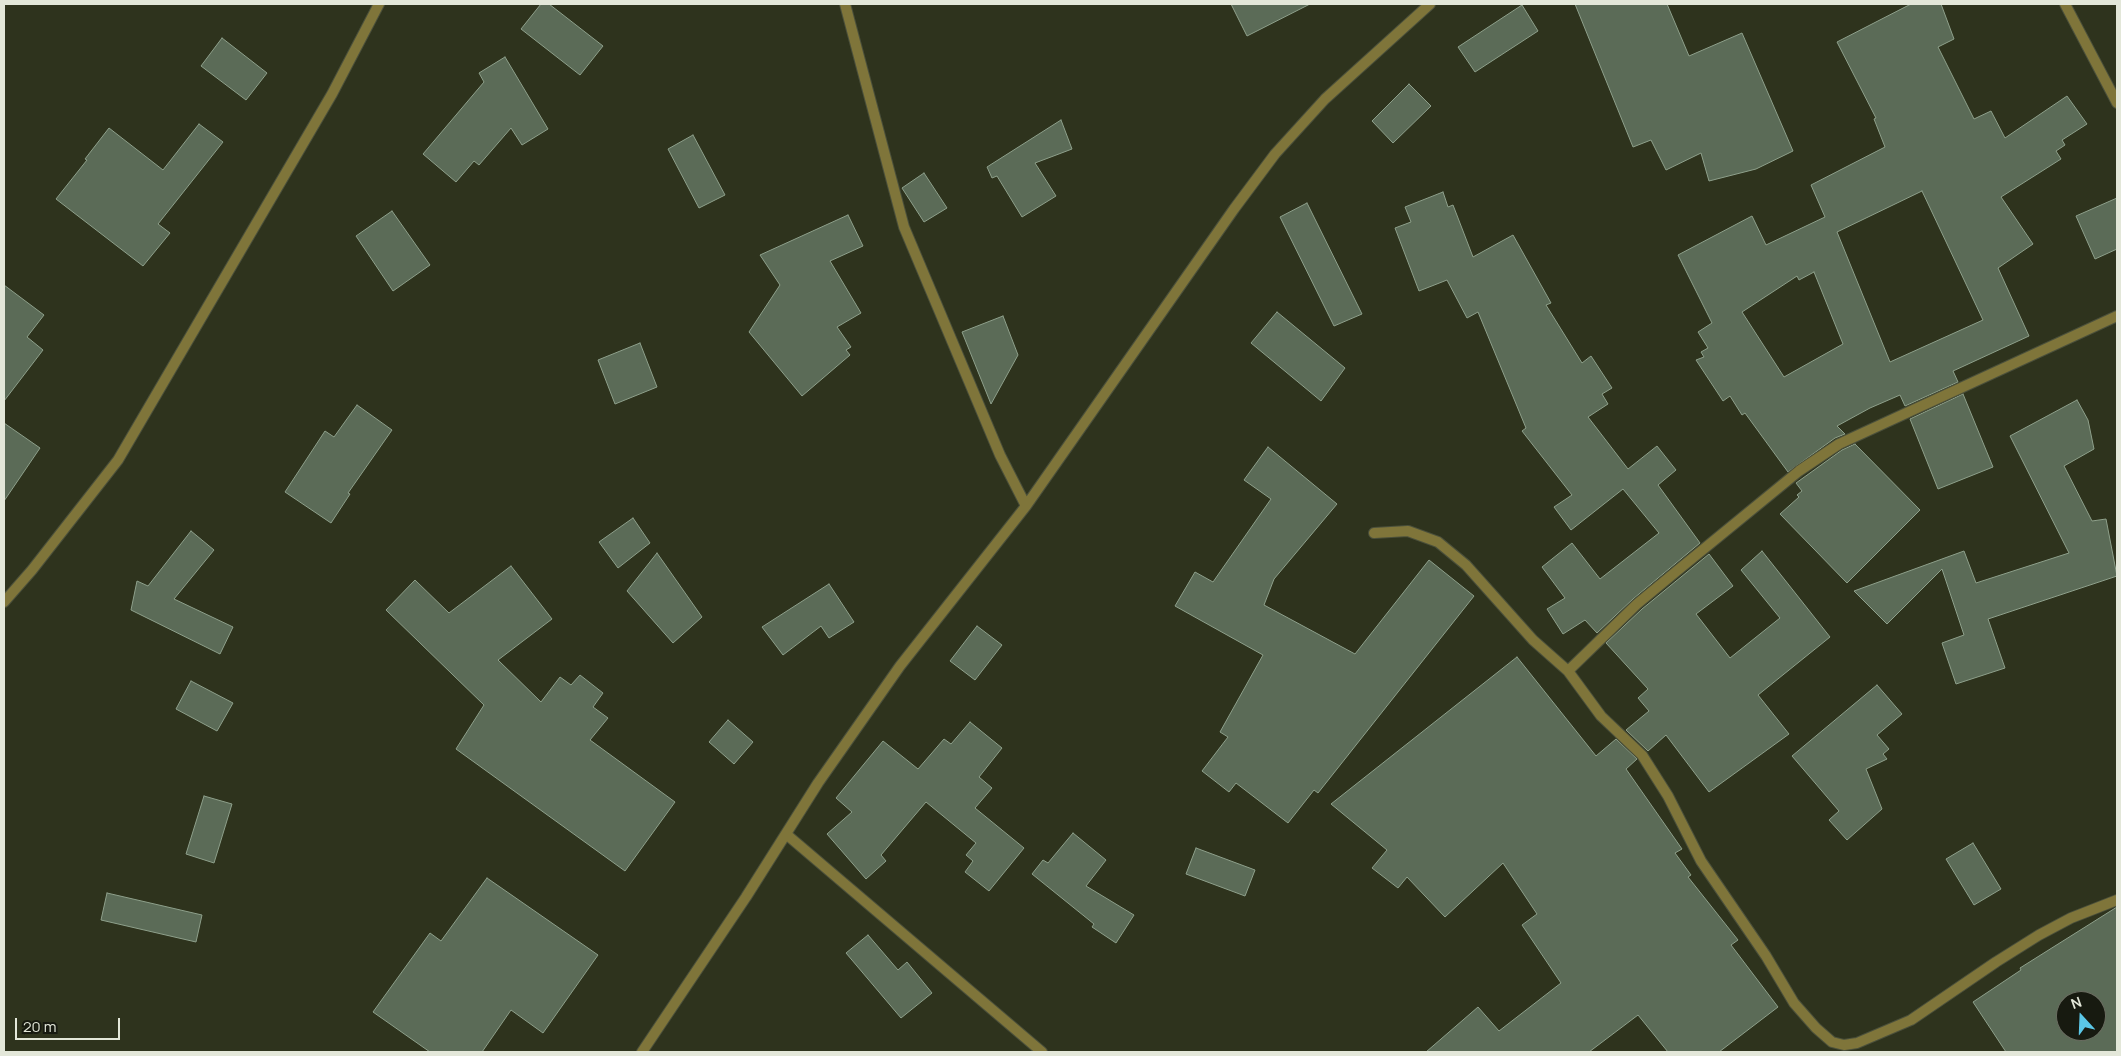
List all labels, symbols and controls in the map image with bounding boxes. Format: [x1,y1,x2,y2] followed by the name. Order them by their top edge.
[2056,991,2106,1041] north arrow
[2068,992,2084,1013] text: N
[18,1008,122,1040] scale bar
[23,1016,56,1037] text: 20 m

